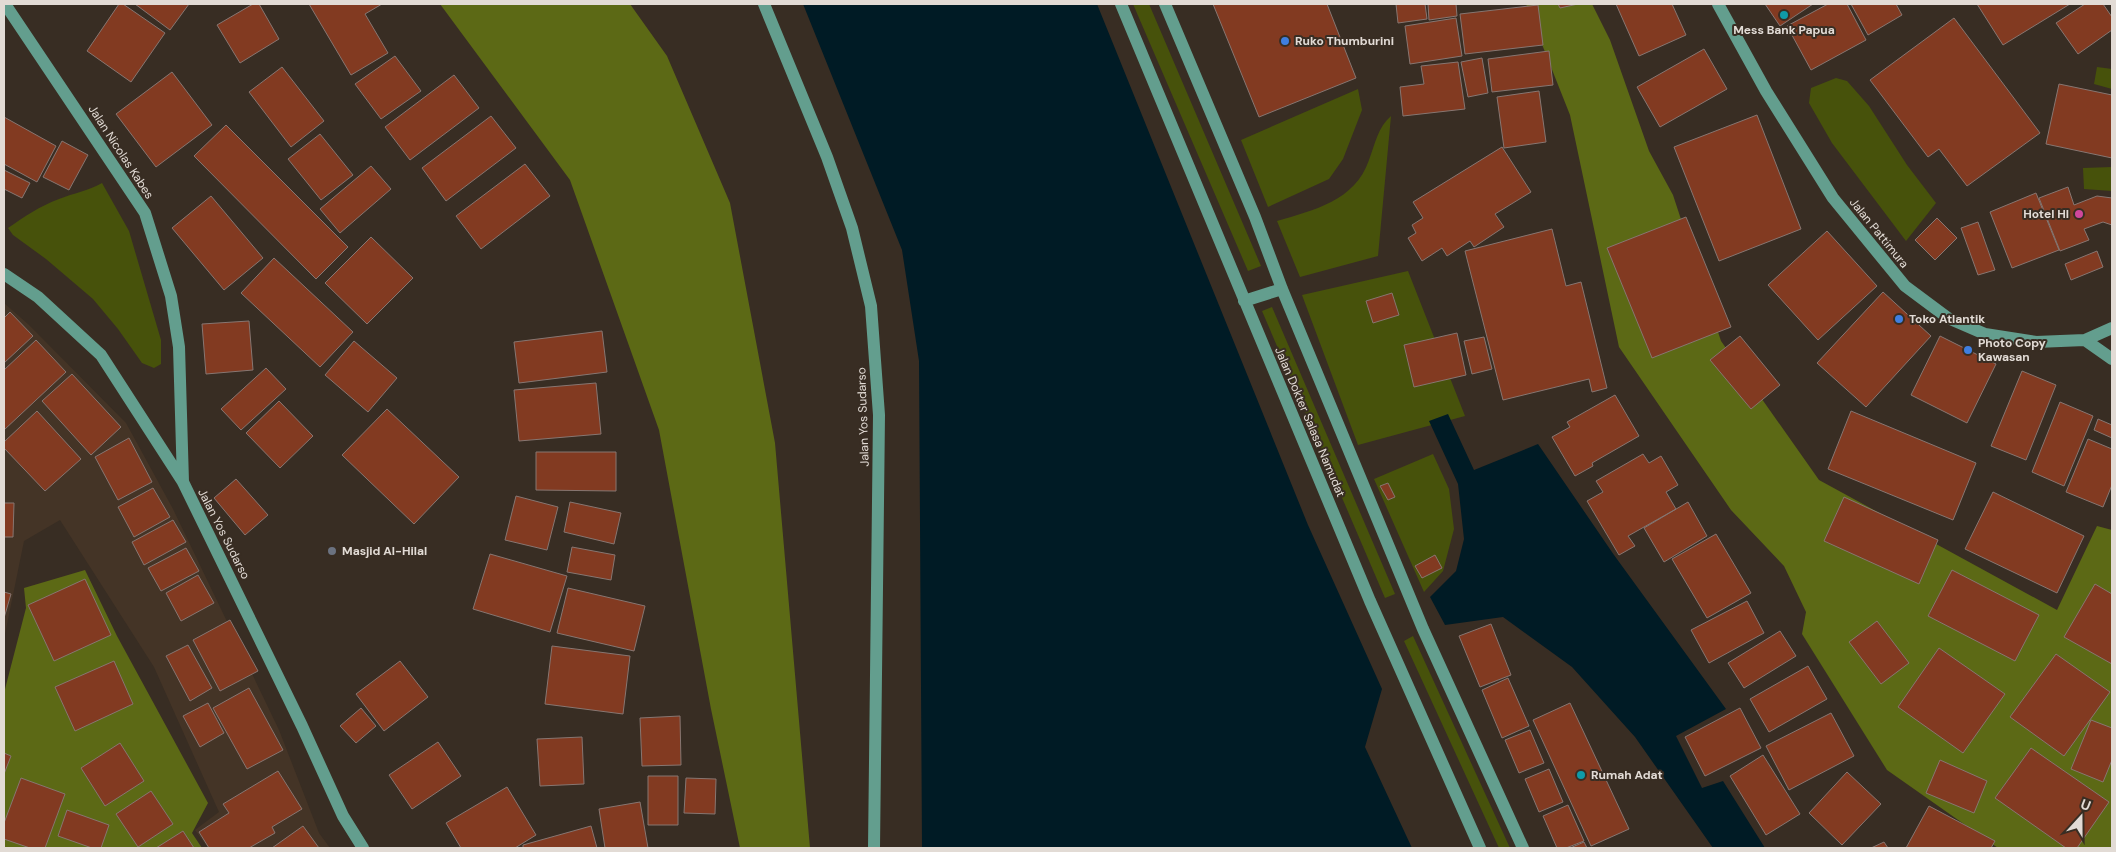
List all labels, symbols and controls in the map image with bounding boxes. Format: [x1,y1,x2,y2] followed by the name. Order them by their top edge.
[1778,9,1790,21] marker: Mess Bank Papua
[1733,22,1835,38] place label: Mess Bank Papua
[1295,33,1394,49] place label: Ruko Thumburini
[1279,35,1291,47] marker: Ruko Thumburini
[85,102,157,202] street label: Jalan Nicolas Kabes
[1846,195,1912,271] street label: Jalan Pattimura
[2023,206,2069,222] place label: Hotel HI
[2073,208,2085,220] marker: Hotel HI
[1909,311,1985,327] place label: Toko Atlantik
[1893,313,1905,325] marker: Toko Atlantik
[1978,335,2047,365] place label: Photo Copy Kawasan
[1271,344,1349,500] street label: Jalan Dokter Salasa Namudat
[1962,344,1974,356] marker: Photo Copy Kawasan
[853,367,873,467] street label: Jalan Yos Sudarso
[194,486,254,582] street label: Jalan Yos Sudarso
[342,543,427,559] place label: Masjid Al-Hilal
[326,545,338,557] marker: Masjid Al-Hilal
[1591,767,1663,783] place label: Rumah Adat
[1575,769,1587,781] marker: Rumah Adat
[2056,792,2106,842] north arrow
[2078,795,2093,815] text: U

